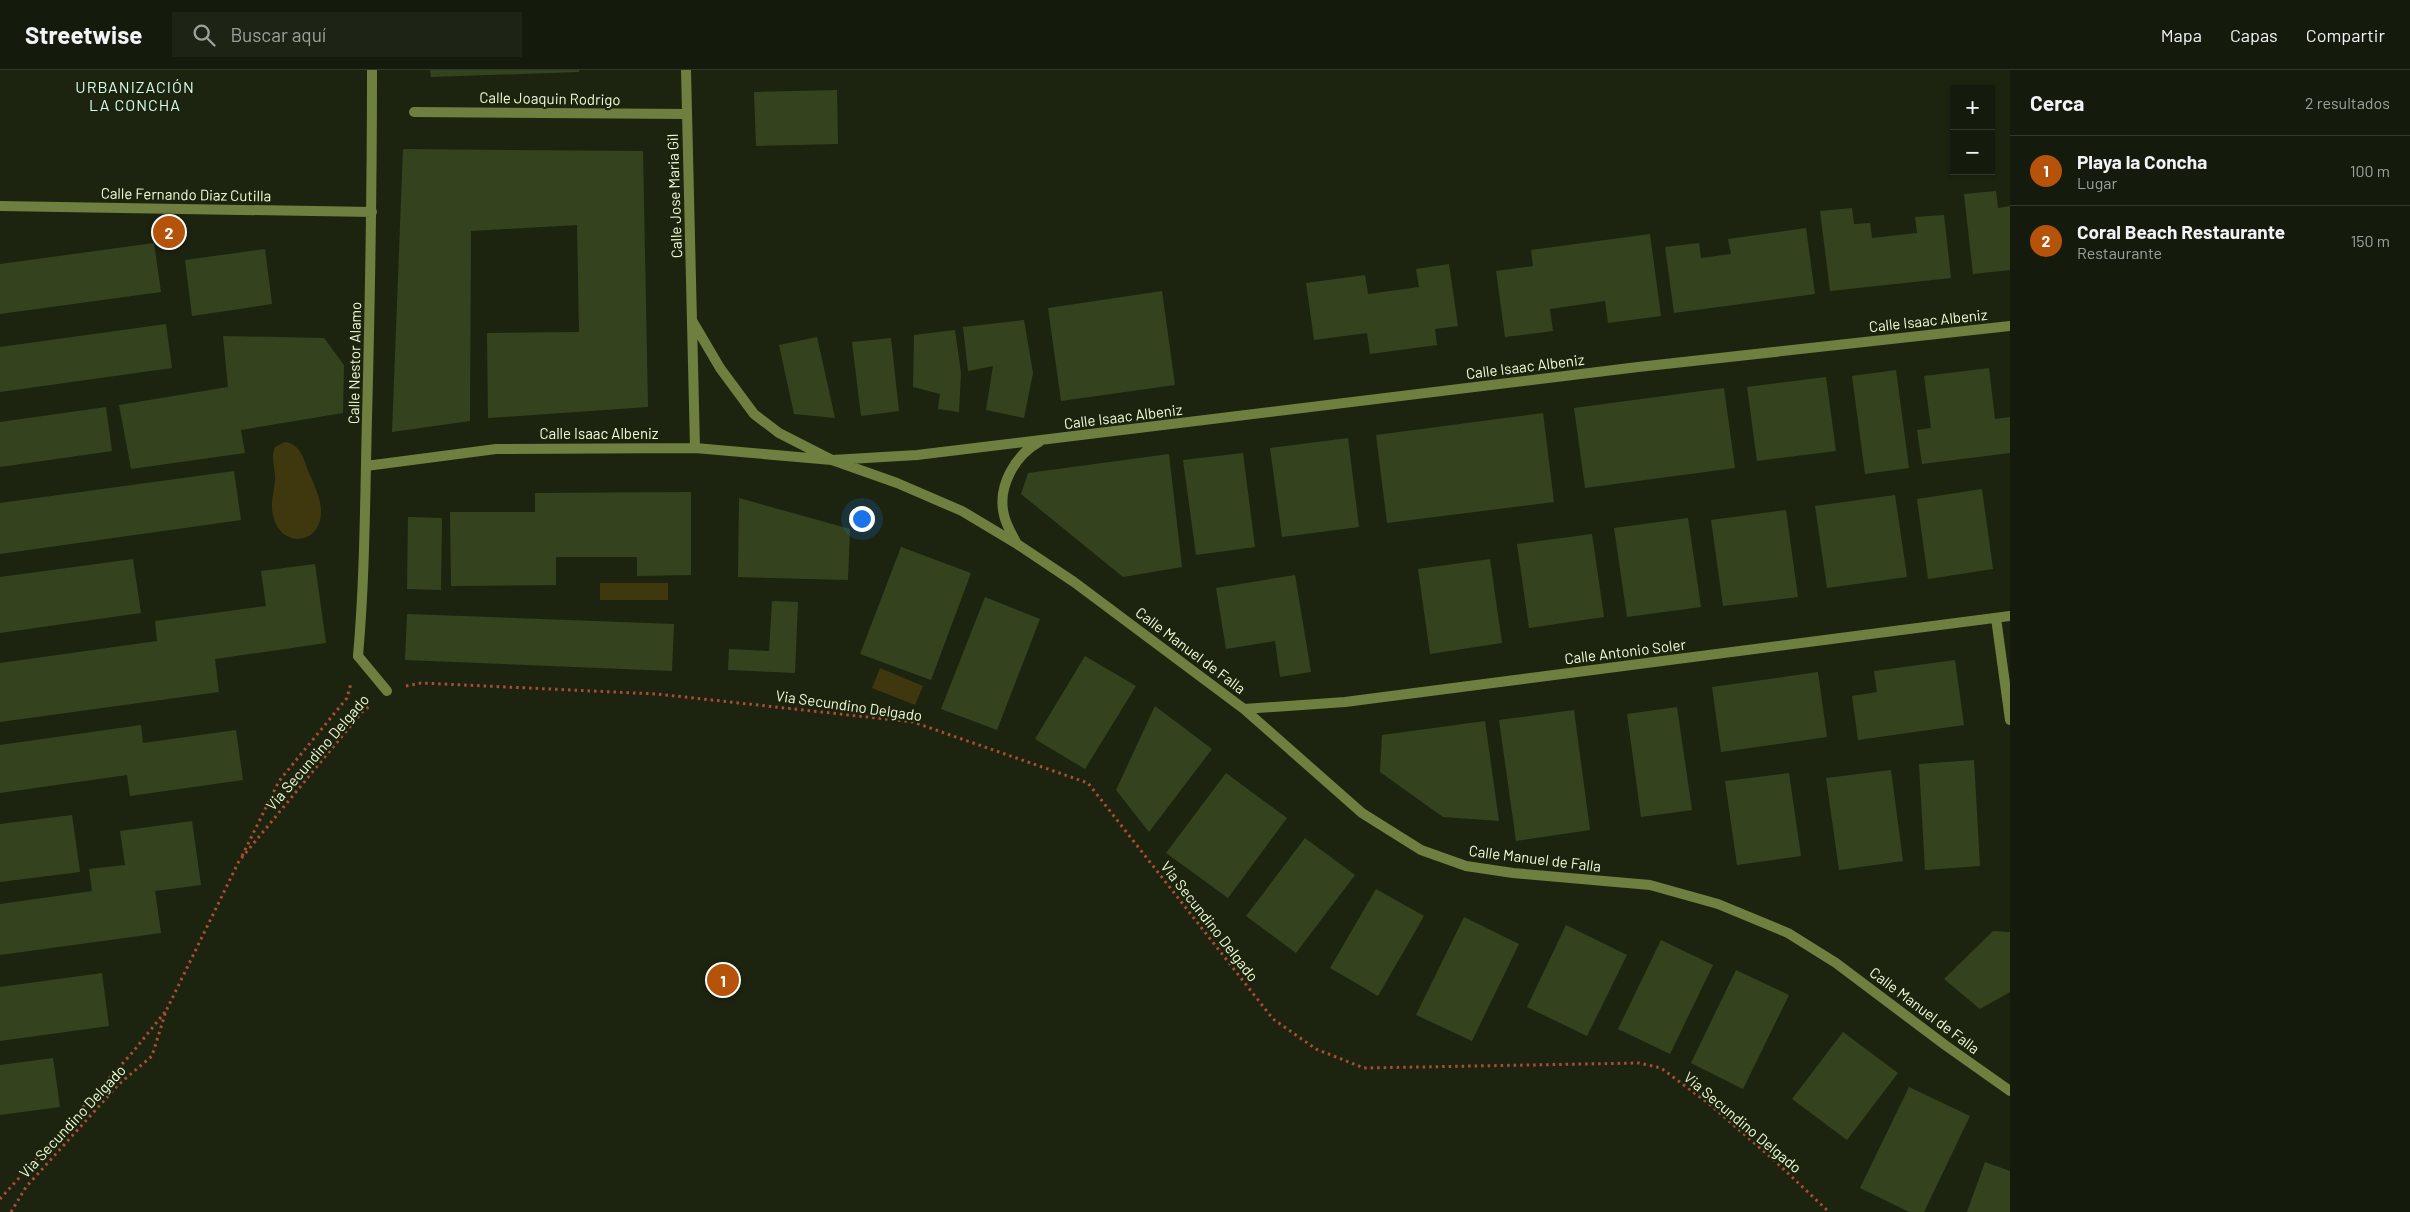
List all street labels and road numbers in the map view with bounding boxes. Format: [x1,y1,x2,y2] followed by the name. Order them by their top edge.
[479,88,621,108] street label: Calle Joaquin Rodrigo
[663,134,685,258] street label: Calle Jose Maria Gil
[101,184,271,204] street label: Calle Fernando Diaz Cutilla
[344,302,364,424] street label: Calle Nestor Alamo
[1868,305,1988,335] street label: Calle Isaac Albeniz
[1465,350,1585,382] street label: Calle Isaac Albeniz
[1063,400,1183,432] street label: Calle Isaac Albeniz
[539,424,659,442] street label: Calle Isaac Albeniz
[1132,603,1250,697] street label: Calle Manuel de Falla
[1563,635,1687,667] street label: Calle Antonio Soler
[775,686,923,724] street label: Via Secundino Delgado
[262,690,372,814] street label: Via Secundino Delgado
[1468,841,1602,875] street label: Calle Manuel de Falla
[1157,857,1263,985] street label: Via Secundino Delgado
[1866,963,1984,1057] street label: Calle Manuel de Falla
[15,1061,129,1181] street label: Via Secundino Delgado
[1681,1068,1805,1176] street label: Via Secundino Delgado

